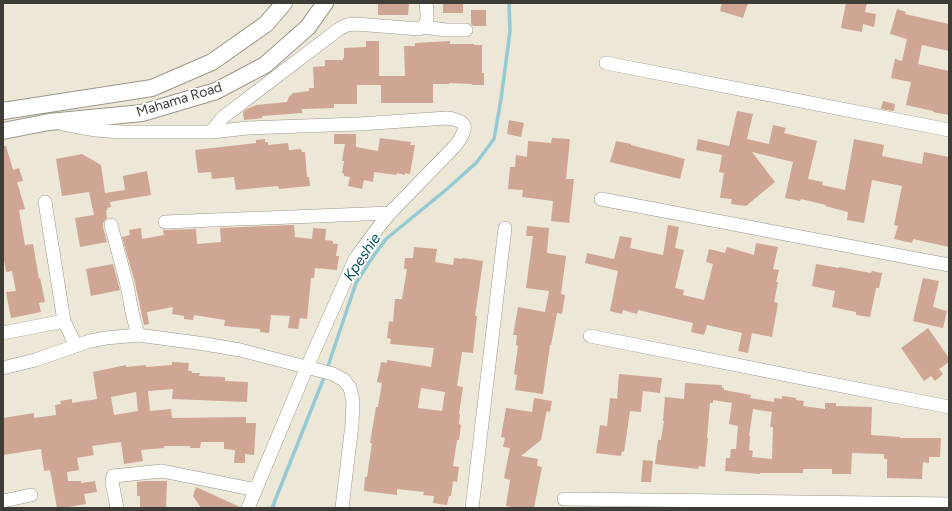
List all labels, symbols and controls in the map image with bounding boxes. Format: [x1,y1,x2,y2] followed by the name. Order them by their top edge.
[134,78,224,121] street label: Mahama Road
[340,230,384,284] water label: Kpeshie

